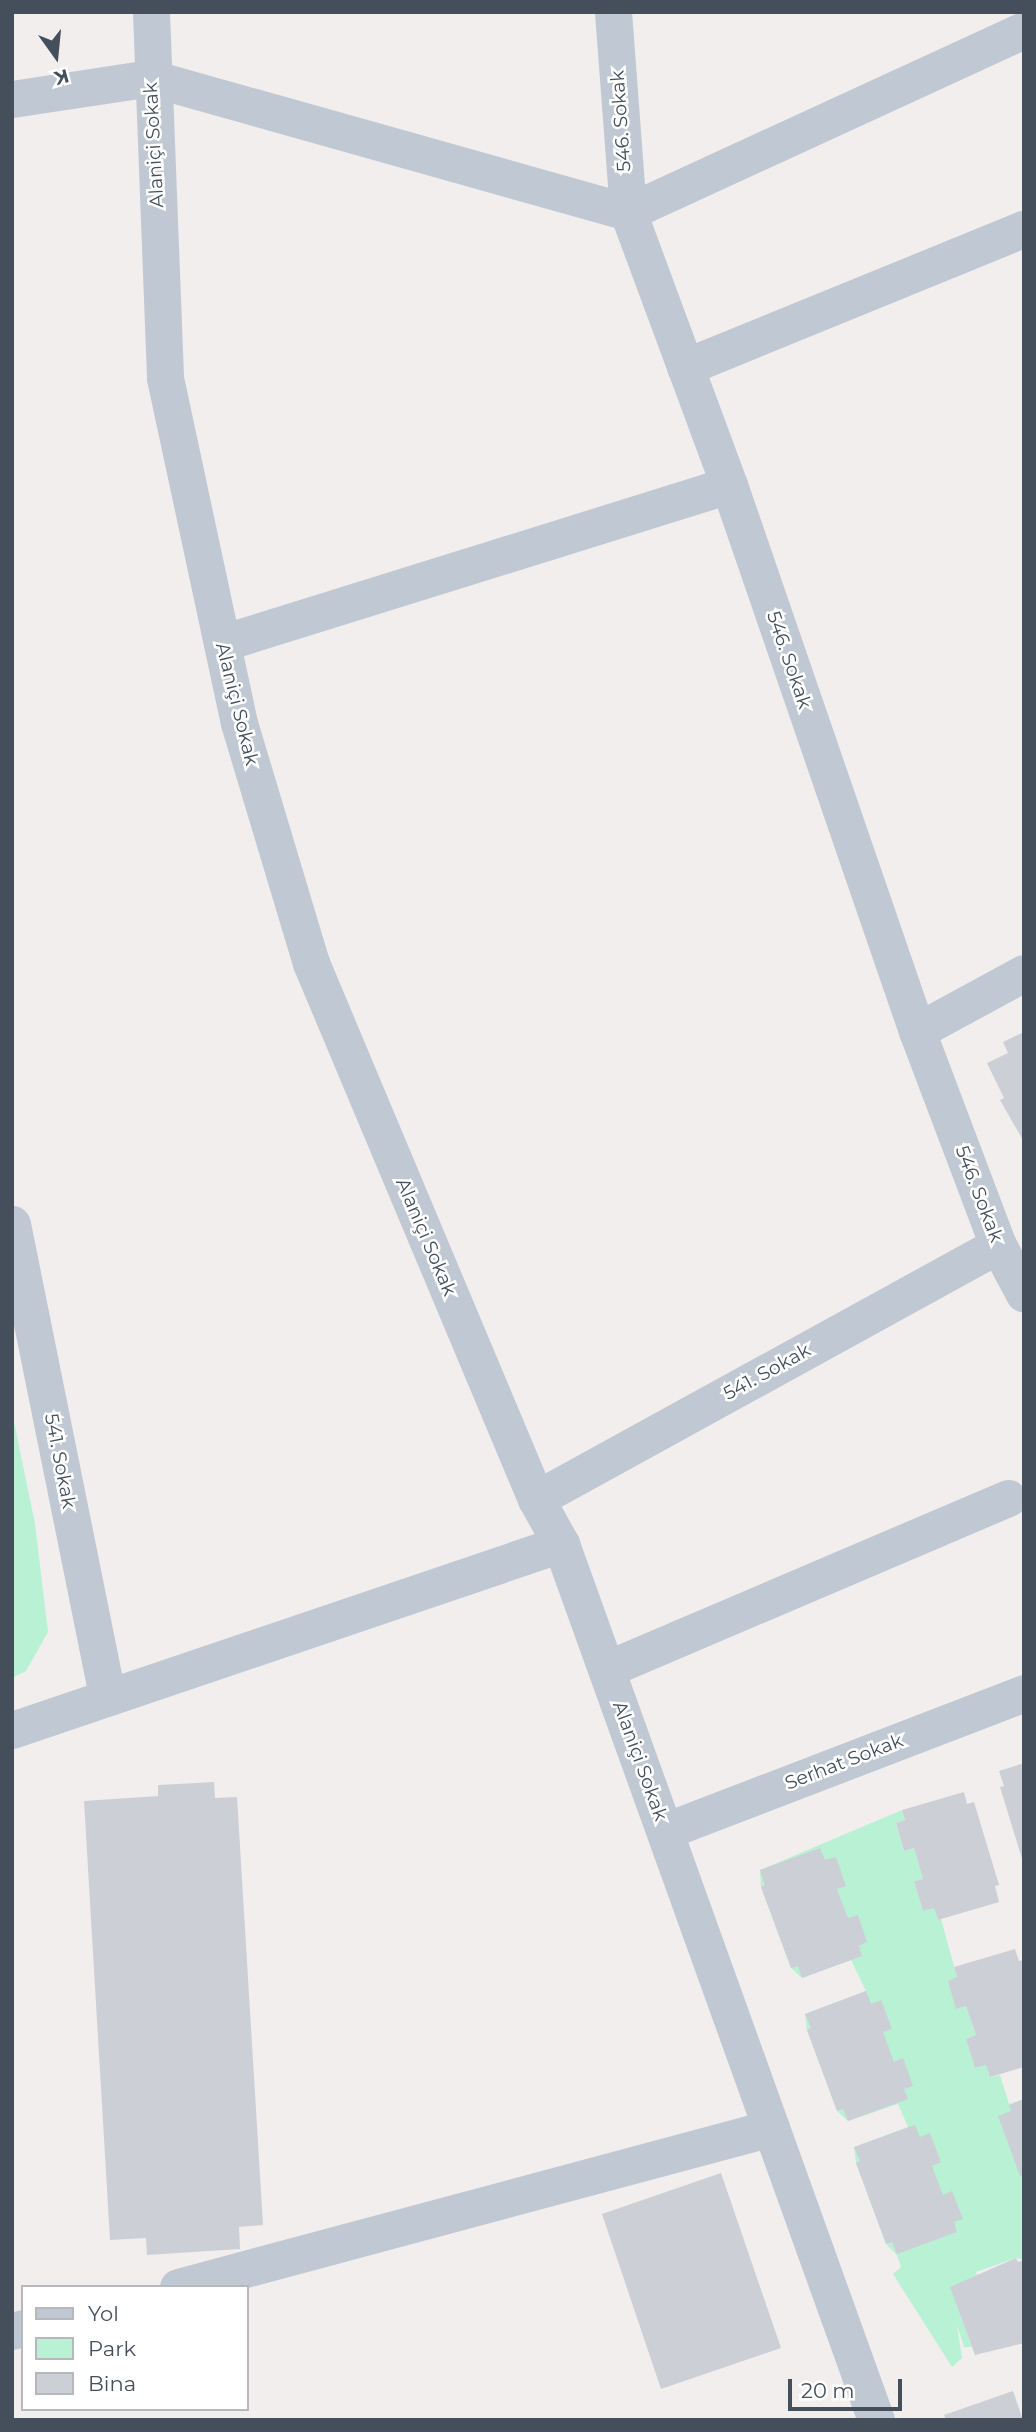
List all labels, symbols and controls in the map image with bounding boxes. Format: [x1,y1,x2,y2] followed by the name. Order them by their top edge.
[21,21,91,91] north arrow
[52,64,71,90] text: K
[606,70,636,172] street label: 546. Sokak
[139,82,169,208] street label: Alaniçi Sokak
[762,608,816,712] street label: 546. Sokak
[211,640,263,768] street label: Alaniçi Sokak
[950,1143,1008,1245] street label: 546. Sokak
[391,1175,461,1299] street label: Alaniçi Sokak
[719,1339,815,1405] street label: 541. Sokak
[40,1412,80,1510] street label: 541. Sokak
[608,1698,672,1824] street label: Alaniçi Sokak
[782,1729,906,1795] street label: Serhat Sokak
[21,2285,248,2411] legend
[88,2301,119,2326] text: Yol
[88,2336,136,2361] text: Park
[791,2366,905,2410] scale bar
[88,2371,136,2396] text: Bina
[801,2378,855,2403] text: 20 m

